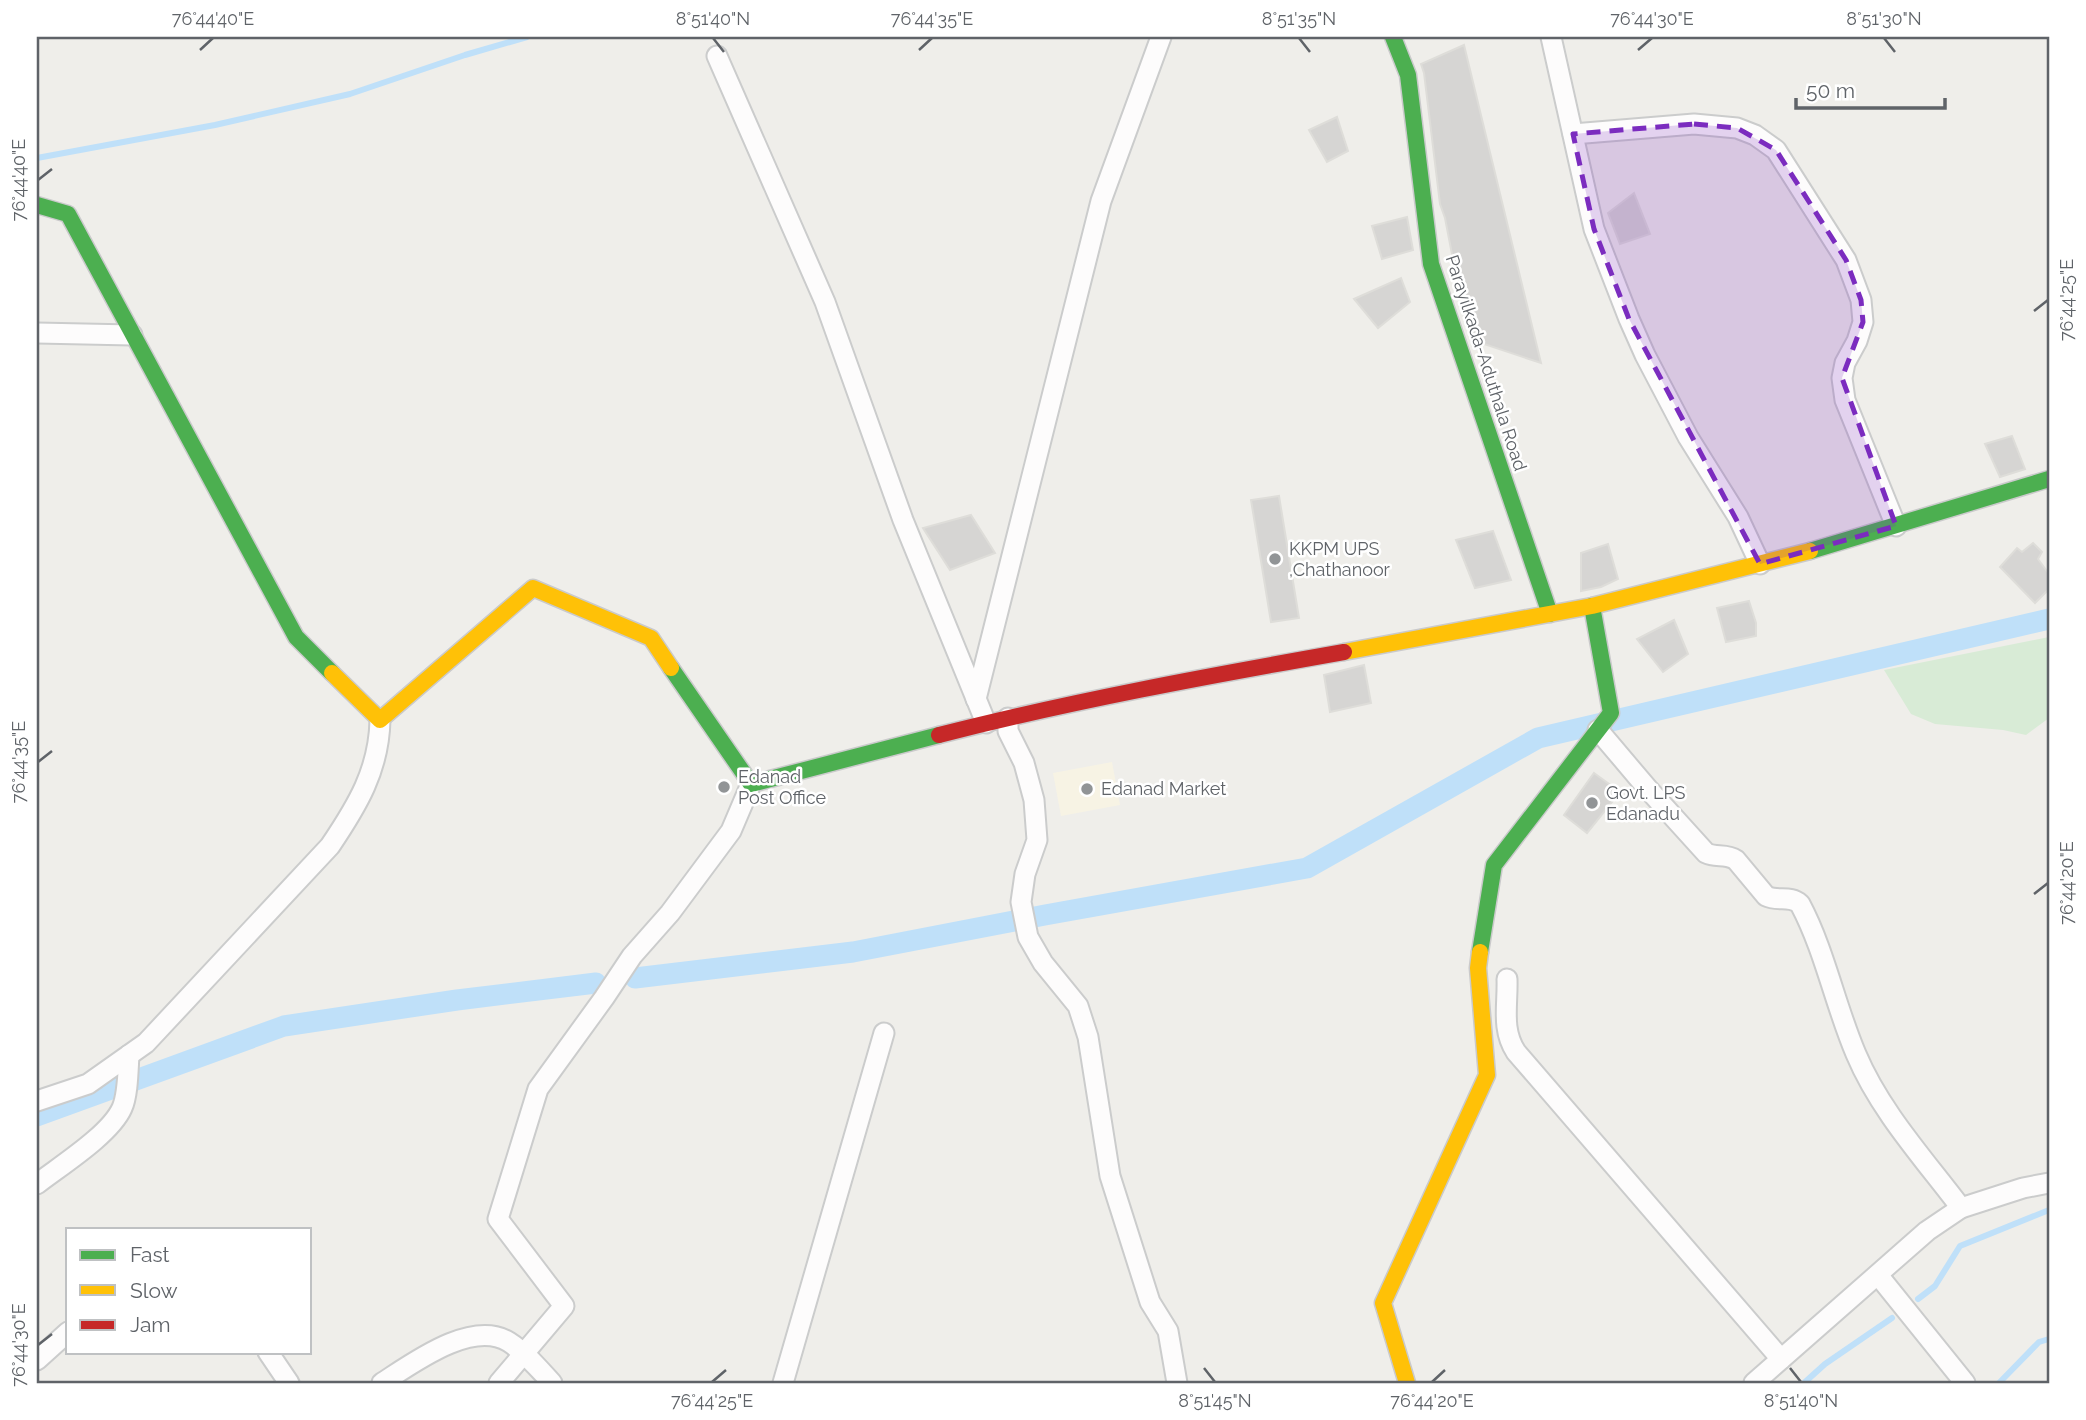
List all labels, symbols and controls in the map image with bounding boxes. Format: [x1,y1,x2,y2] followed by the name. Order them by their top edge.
[172,8,254,29] text: 76°44'40"E
[676,8,750,29] text: 8°51'40"N
[891,8,973,29] text: 76°44'35"E
[1262,8,1336,29] text: 8°51'35"N
[1610,8,1694,29] text: 76°44'30"E
[1846,8,1922,29] text: 8°51'30"N
[1796,66,1944,110] scale bar
[1806,78,1855,103] text: 50 m
[8,139,29,221] text: 76°44'40"E
[1442,252,1531,473] street label: Parayilkada-Aduthala Road
[2056,259,2077,341] text: 76°44'25"E
[1289,538,1391,580] place label: KKPM UPS ,Chathanoor
[1267,551,1283,567] marker: KKPM UPS ,Chathanoor
[8,721,29,803] text: 76°44'35"E
[738,766,827,808] place label: Edanad Post Office
[1101,778,1226,799] place label: Edanad Market
[716,779,732,795] marker: Edanad Post Office
[1079,781,1095,797] marker: Edanad Market
[1606,782,1686,824] place label: Govt. LPS Edanadu
[1584,795,1600,811] marker: Govt. LPS Edanadu
[2056,841,2077,925] text: 76°44'20"E
[66,1228,312,1354] legend
[130,1242,170,1267] text: Fast
[130,1278,178,1303] text: Slow
[8,1303,29,1387] text: 76°44'30"E
[130,1312,171,1337] text: Jam
[671,1390,753,1411] text: 76°44'25"E
[1178,1390,1252,1411] text: 8°51'45"N
[1390,1390,1474,1411] text: 76°44'20"E
[1764,1390,1838,1411] text: 8°51'40"N

